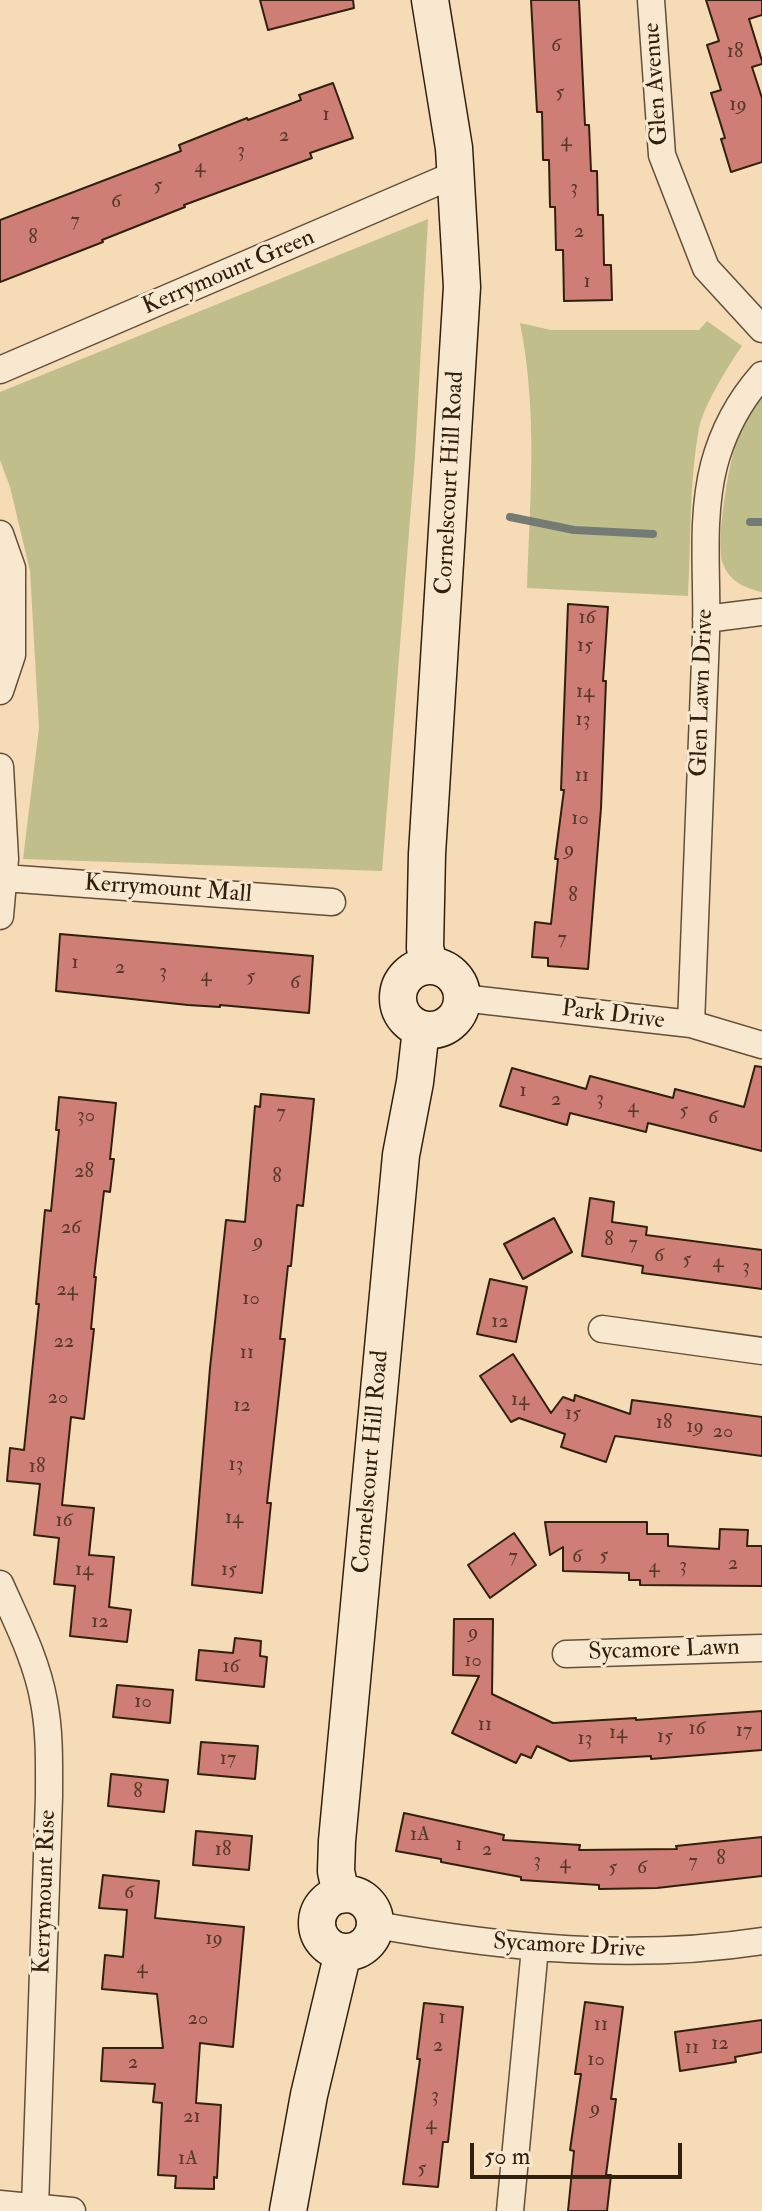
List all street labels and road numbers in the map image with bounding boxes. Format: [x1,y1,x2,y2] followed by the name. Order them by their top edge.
[638,22,676,146] street label: Glen Avenue
[139,224,319,322] street label: Kerrymount Green
[431,371,471,595] street label: Cornelscourt Hill Road
[686,609,720,777] street label: Glen Lawn Drive
[83,870,253,910] street label: Kerrymount Mall
[560,995,666,1037] street label: Park Drive
[348,1349,396,1575] street label: Cornelscourt Hill Road
[588,1634,740,1668] street label: Sycamore Lawn
[29,1809,63,1975] street label: Kerrymount Rise
[492,1929,646,1965] street label: Sycamore Drive

